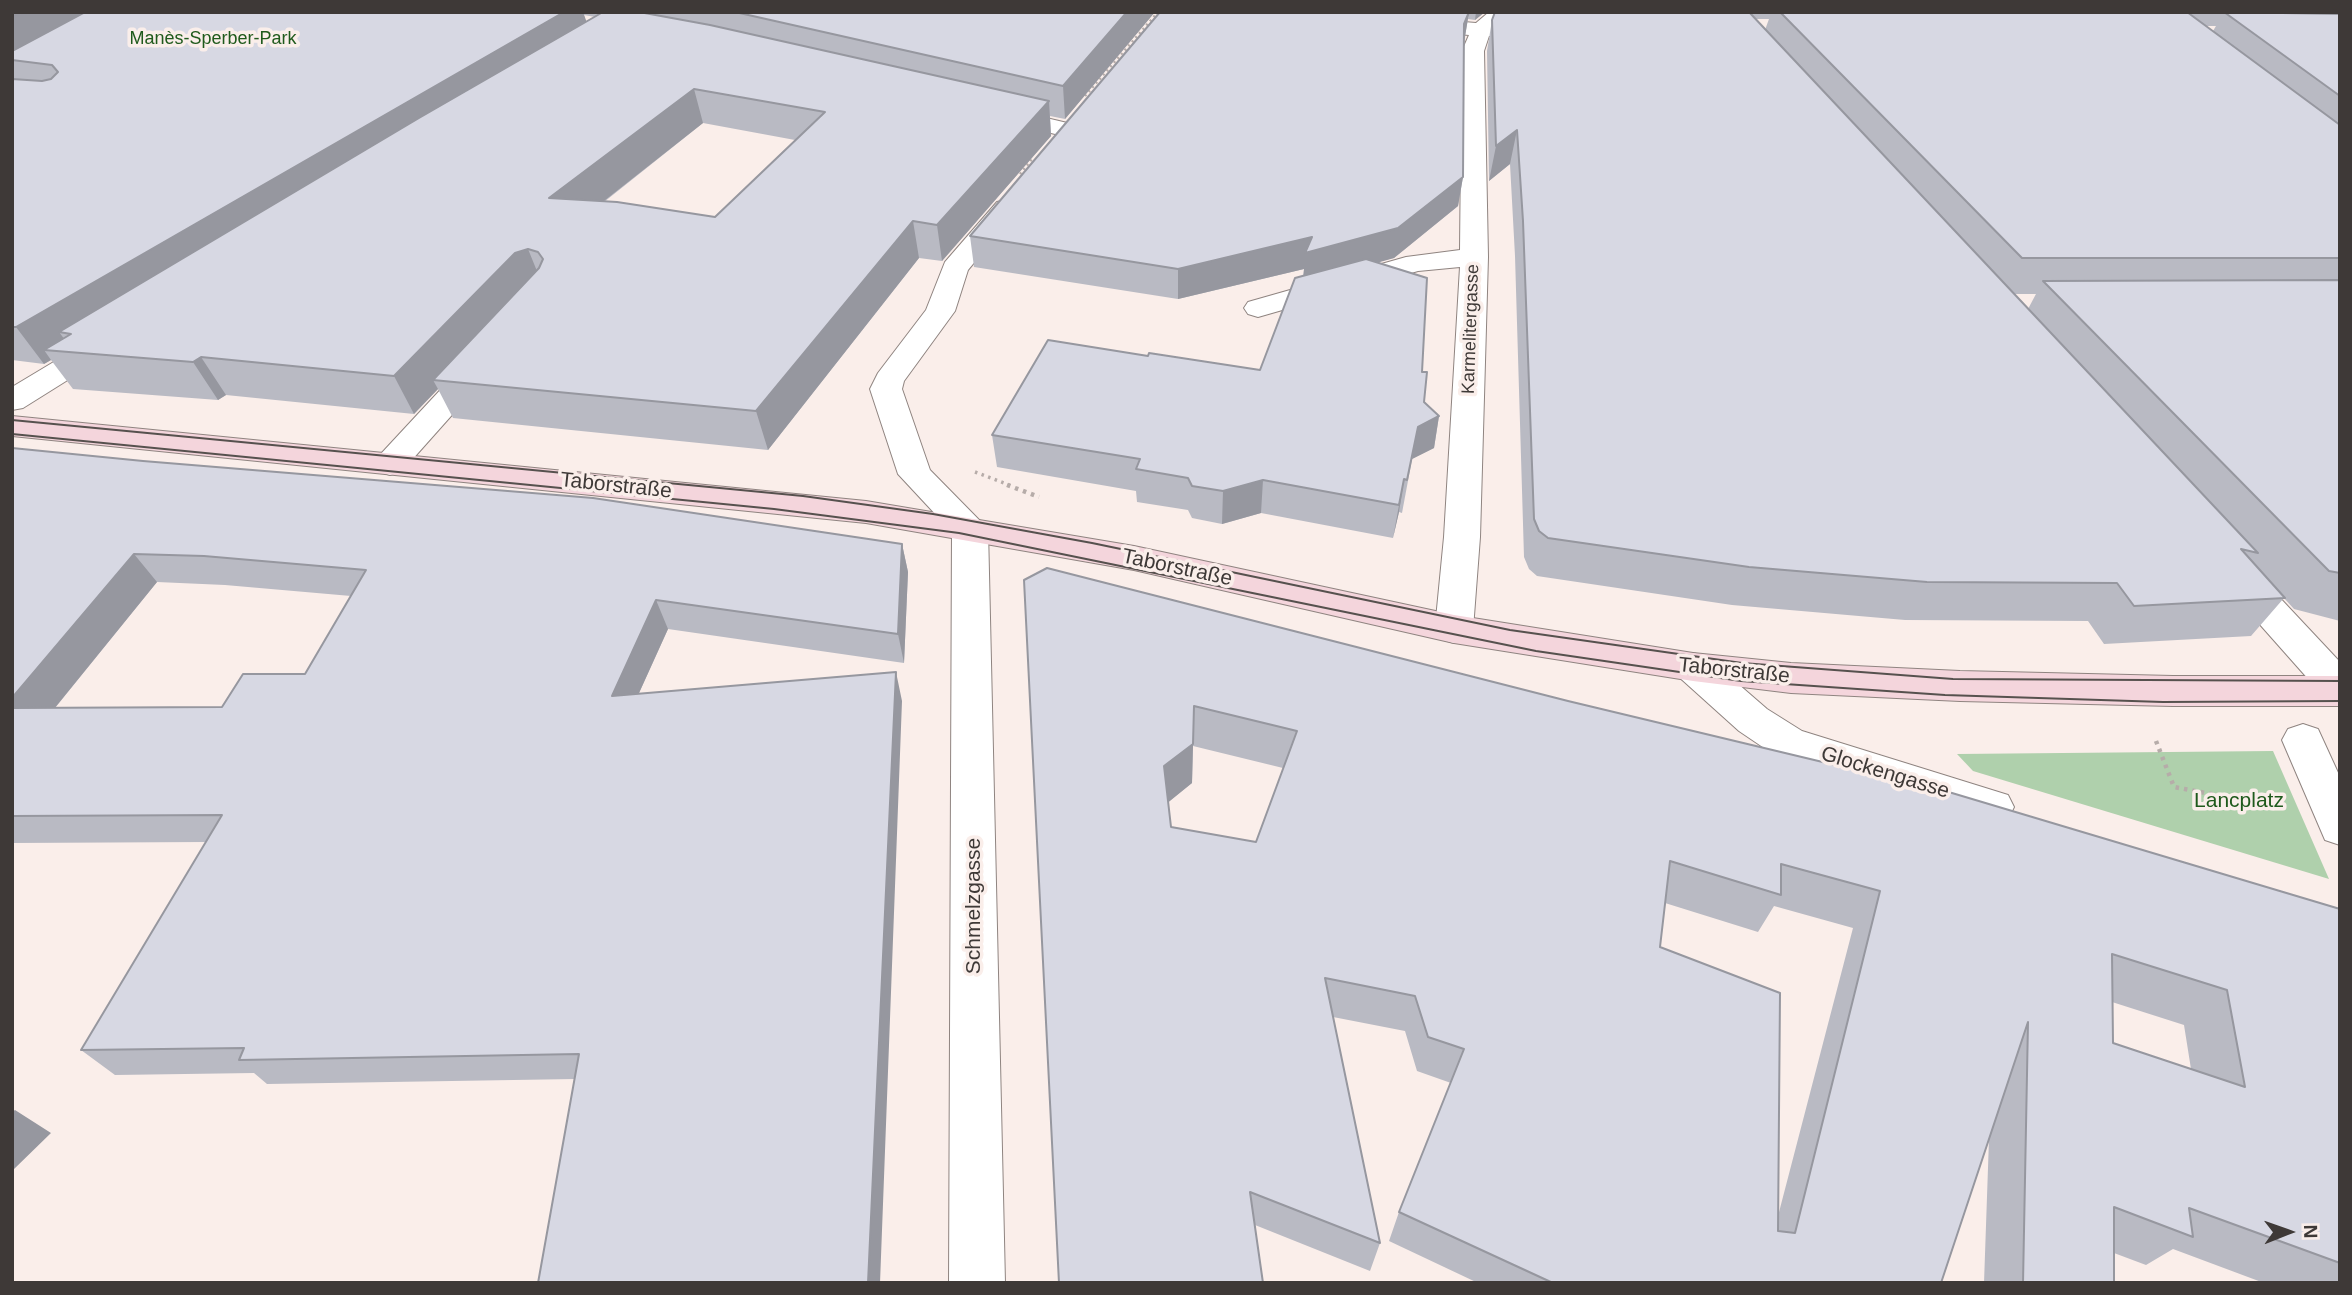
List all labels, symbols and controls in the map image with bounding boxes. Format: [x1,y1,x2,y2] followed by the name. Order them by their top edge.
[129,28,297,50] park label: Manès-Sperber-Park
[1458,264,1484,394] street label: Karmelitergasse
[559,468,673,504] street label: Taborstraße
[1120,544,1234,592] street label: Taborstraße
[1677,653,1791,689] street label: Taborstraße
[1818,741,1952,805] street label: Glockengasse
[2194,788,2284,814] park label: Lancplatz
[961,838,987,974] street label: Schmelzgasse
[2254,1197,2324,1267] north arrow
[2300,1225,2321,1239] text: N

